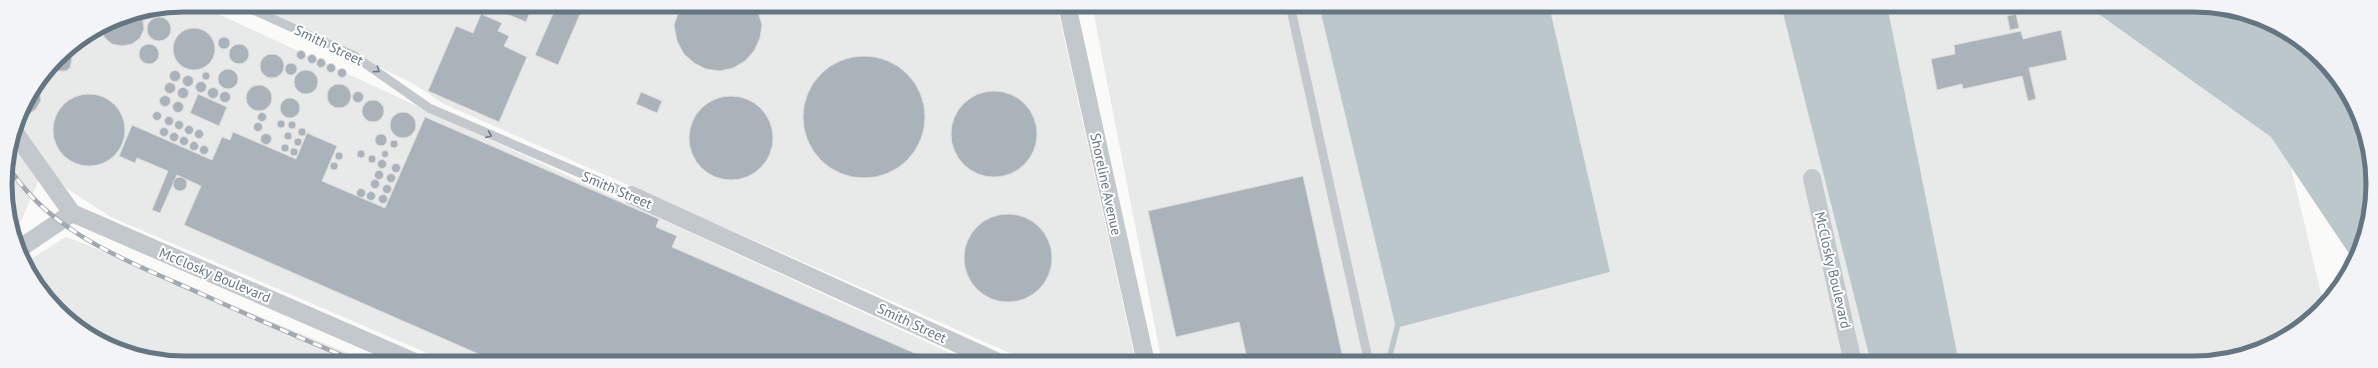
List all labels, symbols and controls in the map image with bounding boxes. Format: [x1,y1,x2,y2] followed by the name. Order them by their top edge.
[292,21,367,70] street label: Smith Street
[373,66,380,73] one-way arrow
[486,131,493,139] one-way arrow
[1086,131,1126,237] street label: Shoreline Avenue
[579,167,655,213] street label: Smith Street
[1811,210,1855,330] street label: McClosky Boulevard
[157,243,273,307] street label: McClosky Boulevard
[874,299,950,347] street label: Smith Street

